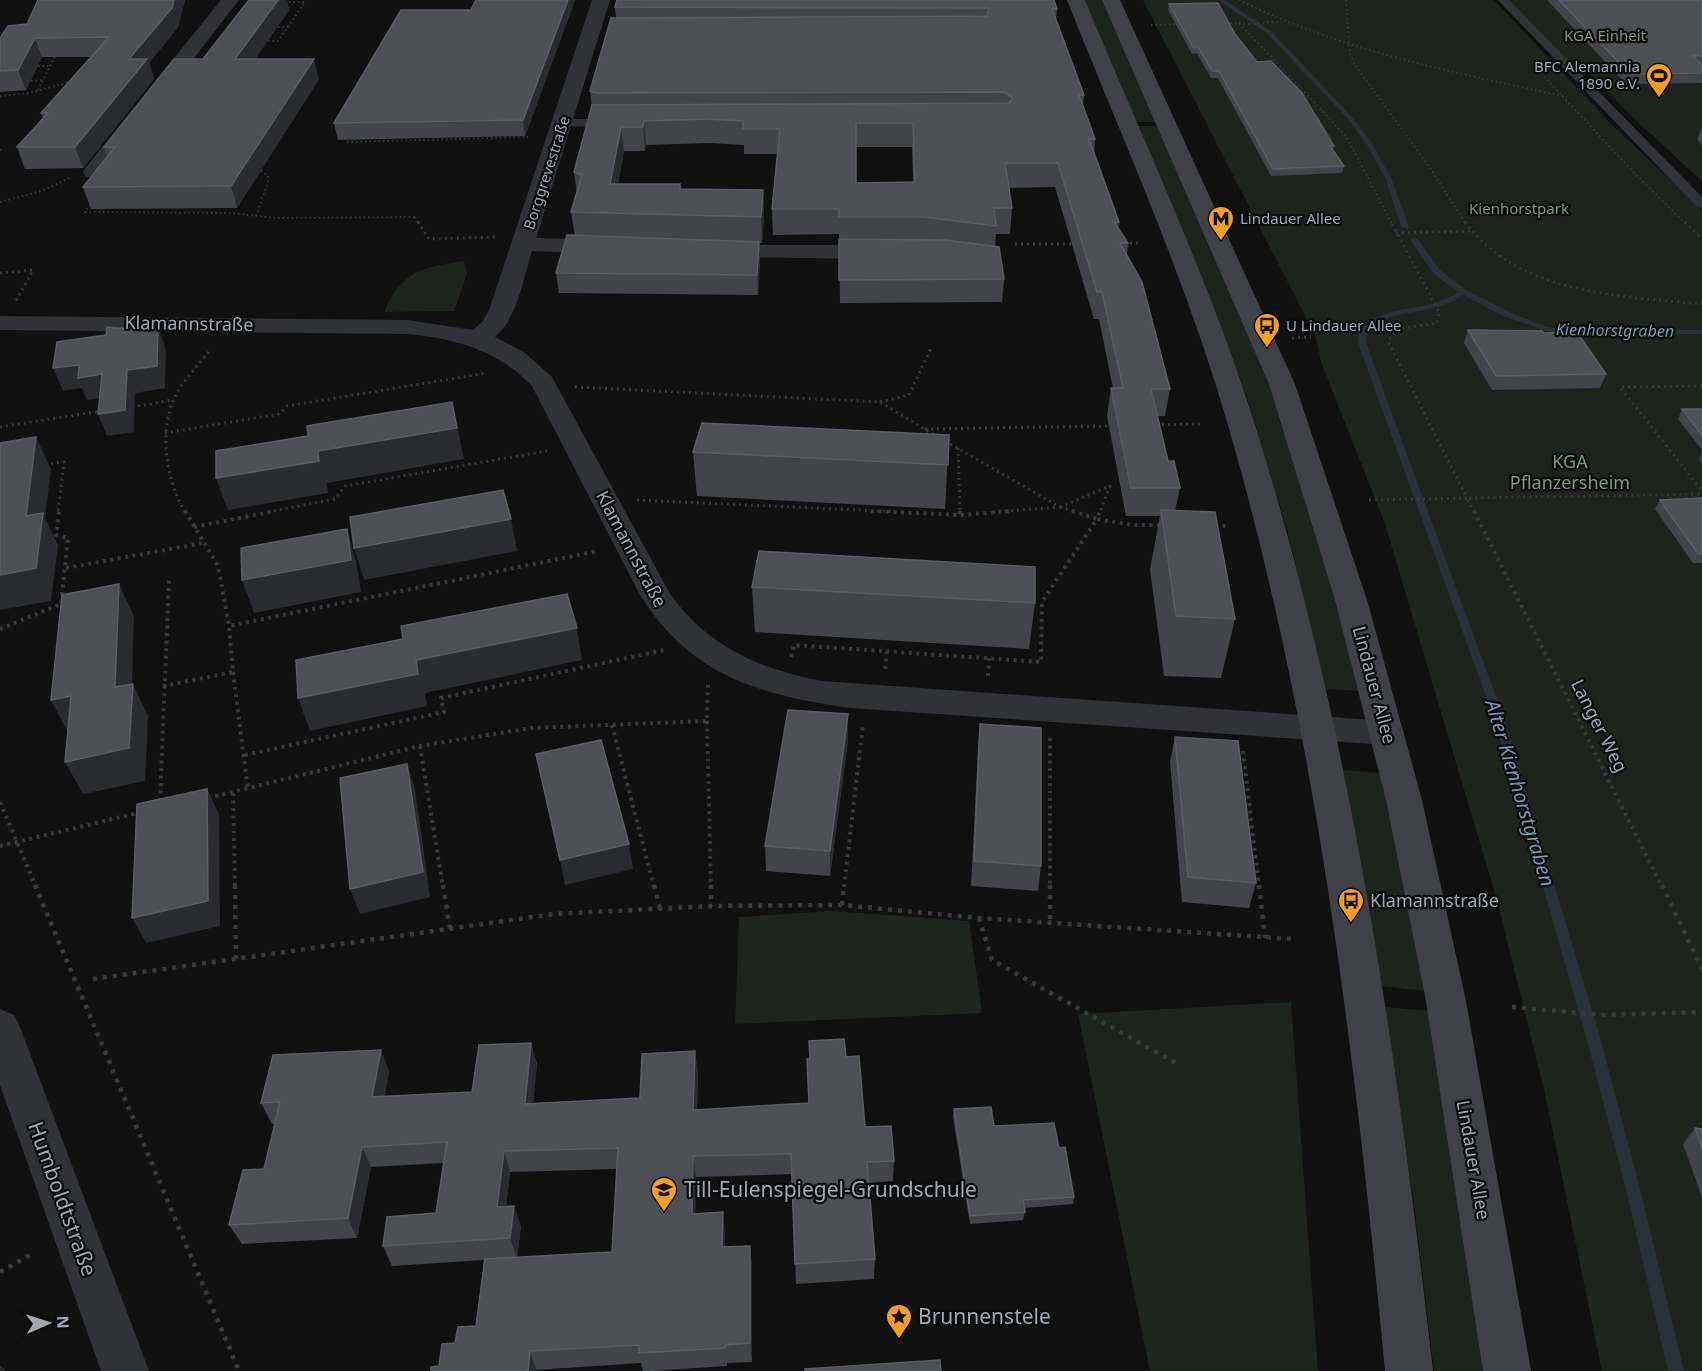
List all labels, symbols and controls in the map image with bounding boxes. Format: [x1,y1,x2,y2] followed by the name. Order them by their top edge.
[1564,25,1647,45] park label: KGA Einheit
[1534,56,1640,93] place label: BFC Alemannia 1890 e.V.
[1644,61,1674,99] sports icon: BFC Alemannia 1890 e.V.
[518,113,574,232] street label: Borggrevestraße
[1469,198,1569,218] park label: Kienhorstpark
[1206,204,1236,242] metro station icon: Lindauer Allee
[1240,208,1341,228] place label: Lindauer Allee
[124,310,254,336] street label: Klamannstraße
[1252,311,1282,349] bus stop icon: U Lindauer Allee
[1286,315,1402,335] place label: U Lindauer Allee
[1556,318,1674,342] water label: Kienhorstgraben
[1510,449,1630,494] park label: KGA Pflanzersheim
[591,486,673,611] street label: Klamannstraße
[1348,623,1402,746] street label: Lindauer Allee
[1566,675,1634,776] street label: Langer Weg
[1479,694,1562,890] water label: Alter Kienhorstgraben
[1336,886,1366,924] bus stop icon: Klamannstraße
[1370,888,1499,912] place label: Klamannstraße
[1452,1098,1496,1221] street label: Lindauer Allee
[22,1118,104,1280] street label: Humboldtstraße
[649,1175,679,1213] school or university icon: Till-Eulenspiegel-Grundschule
[684,1175,977,1203] place label: Till-Eulenspiegel-Grundschule
[18,1293,78,1353] north arrow
[884,1302,914,1340] place icon: Brunnenstele
[918,1302,1051,1330] place label: Brunnenstele
[52,1315,74,1329] text: N

